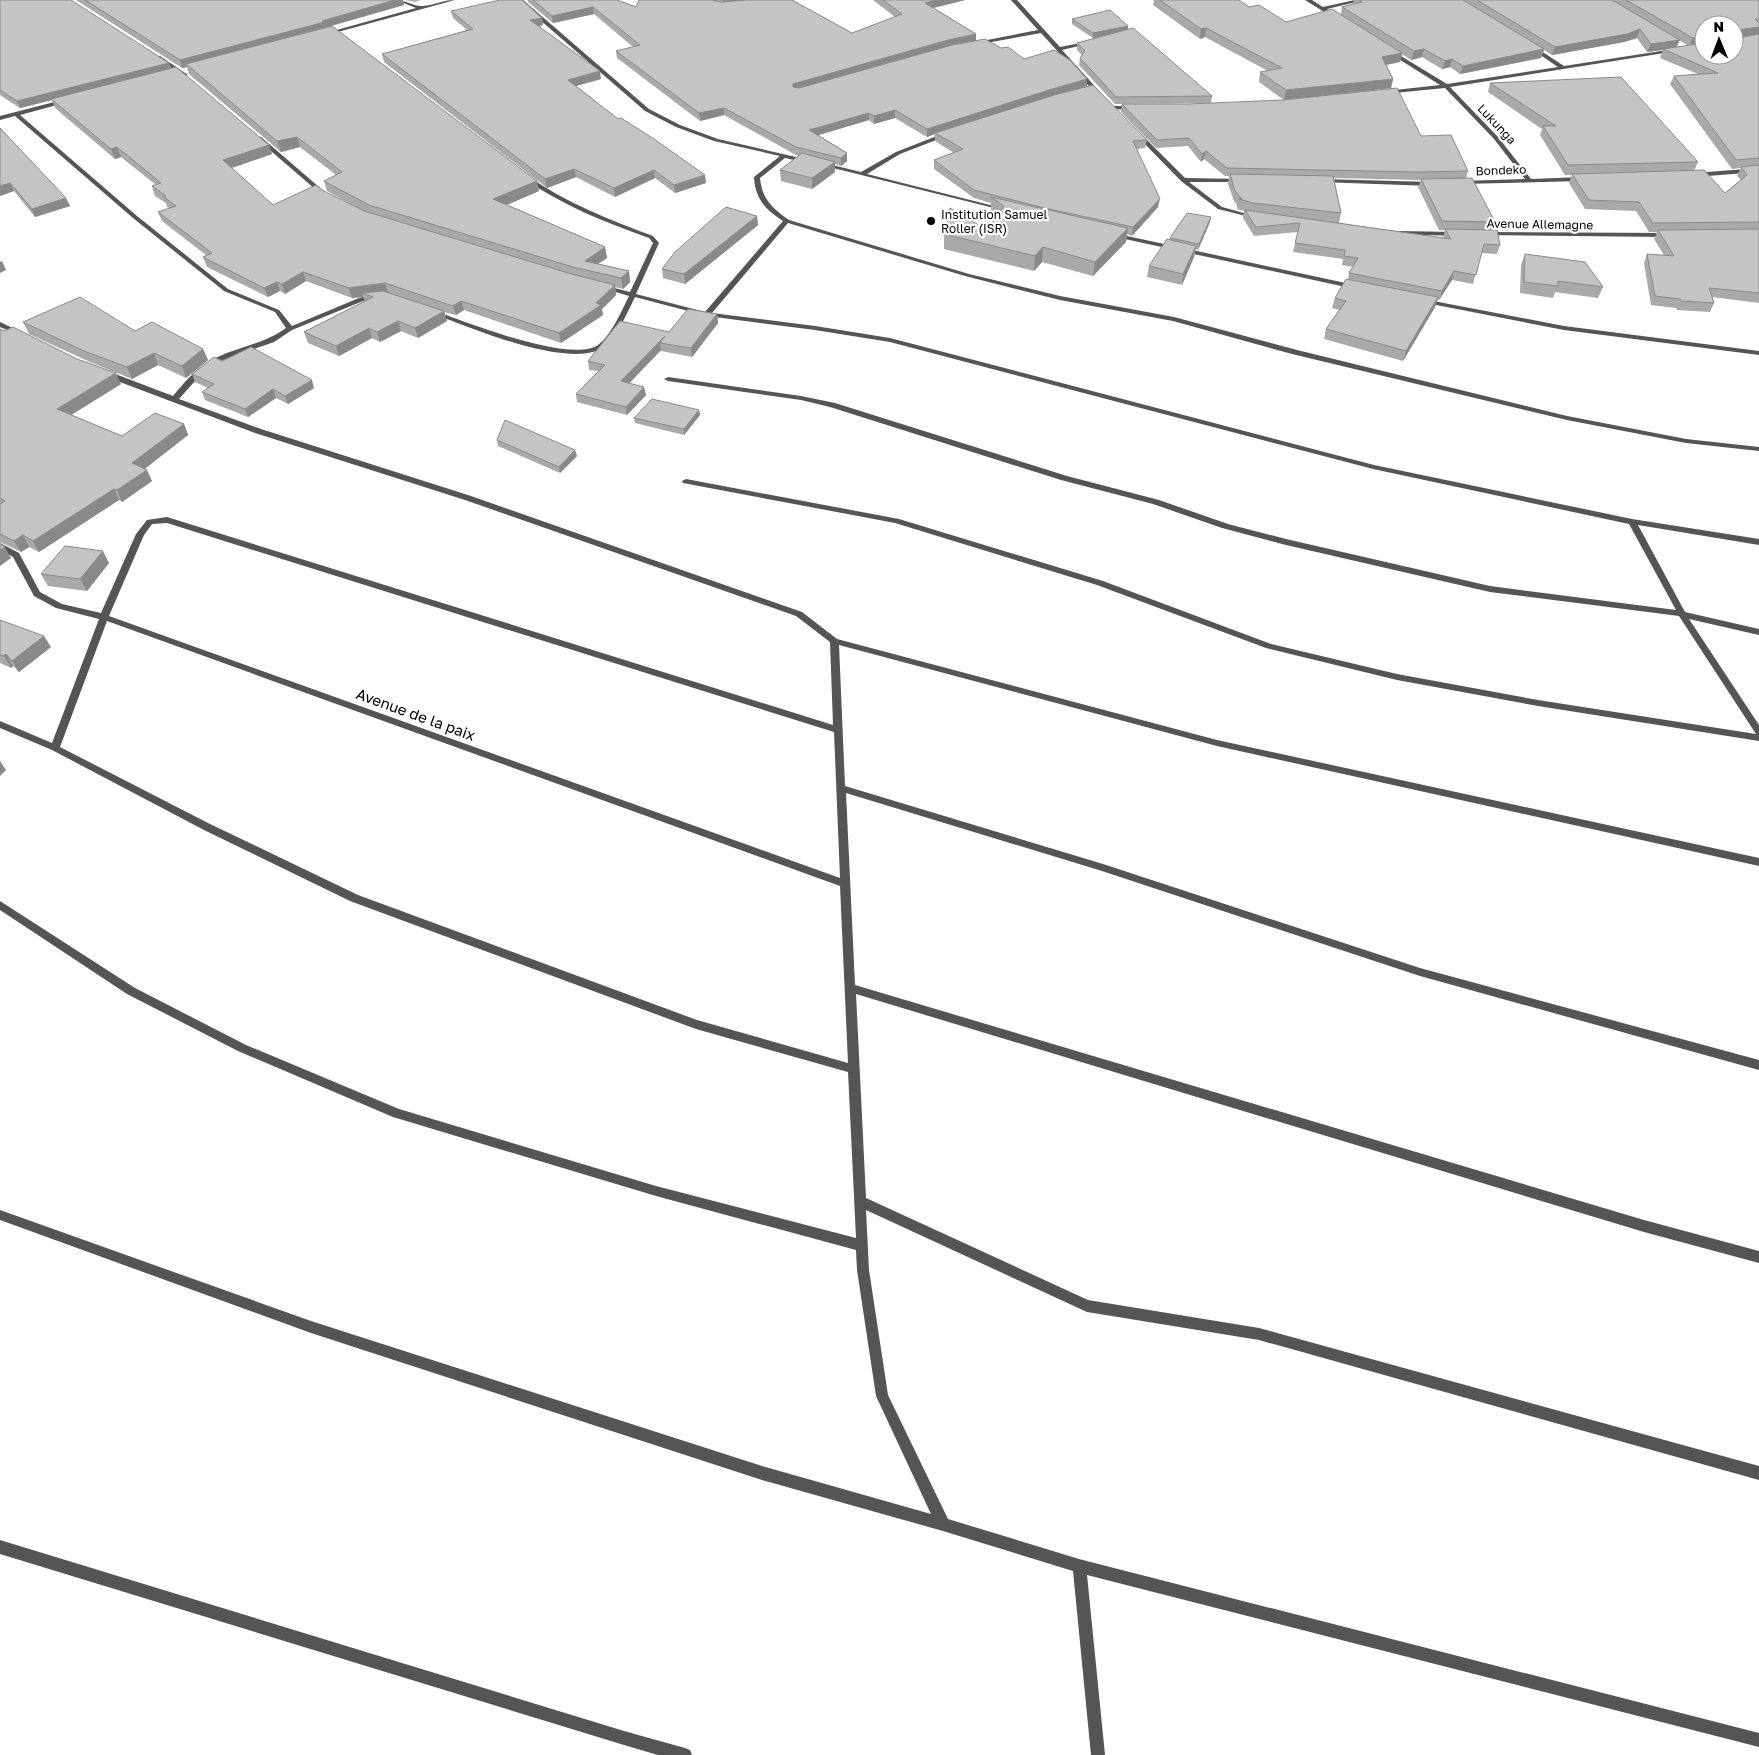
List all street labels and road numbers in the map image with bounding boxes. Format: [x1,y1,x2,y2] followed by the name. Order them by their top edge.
[1475,101,1519,147] street label: Lukunga
[1475,162,1527,178] street label: Bondeko
[1486,216,1594,232] street label: Avenue Allemagne
[354,684,478,744] street label: Avenue de la paix

